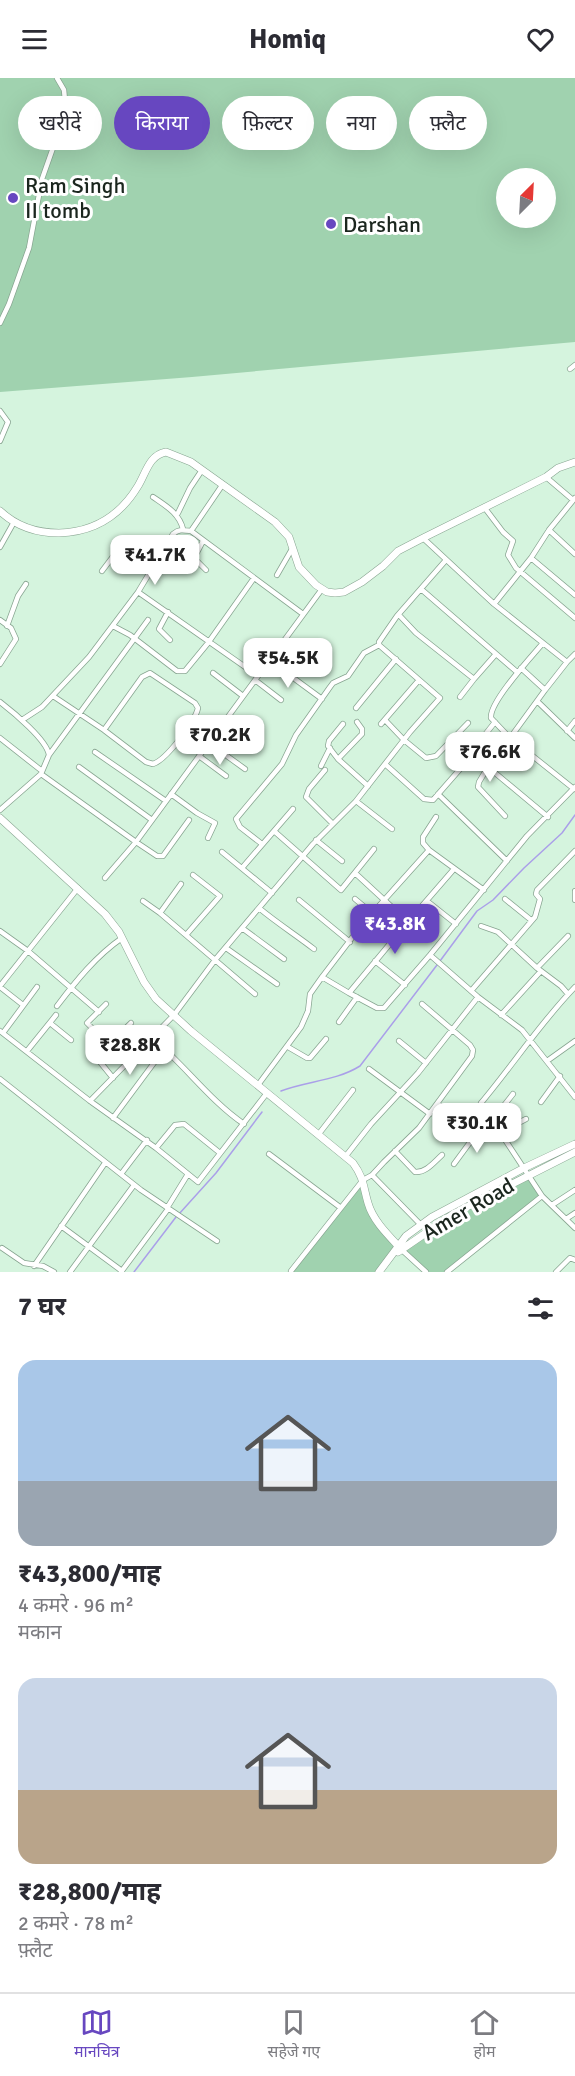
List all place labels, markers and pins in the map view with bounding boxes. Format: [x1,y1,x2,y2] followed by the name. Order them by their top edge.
[25,172,125,224] place label: Ram Singh II tomb
[6,191,20,205] marker: Ram Singh II tomb
[343,211,421,238] place label: Darshan
[324,217,338,231] marker: Darshan
[106,535,204,586] pin: ₹41.7K
[239,638,337,689] pin: ₹54.5K
[171,715,269,766] pin: ₹70.2K
[441,732,539,783] pin: ₹76.6K
[346,904,444,955] pin: ₹43.8K
[81,1025,179,1076] pin: ₹28.8K
[428,1103,526,1154] pin: ₹30.1K

